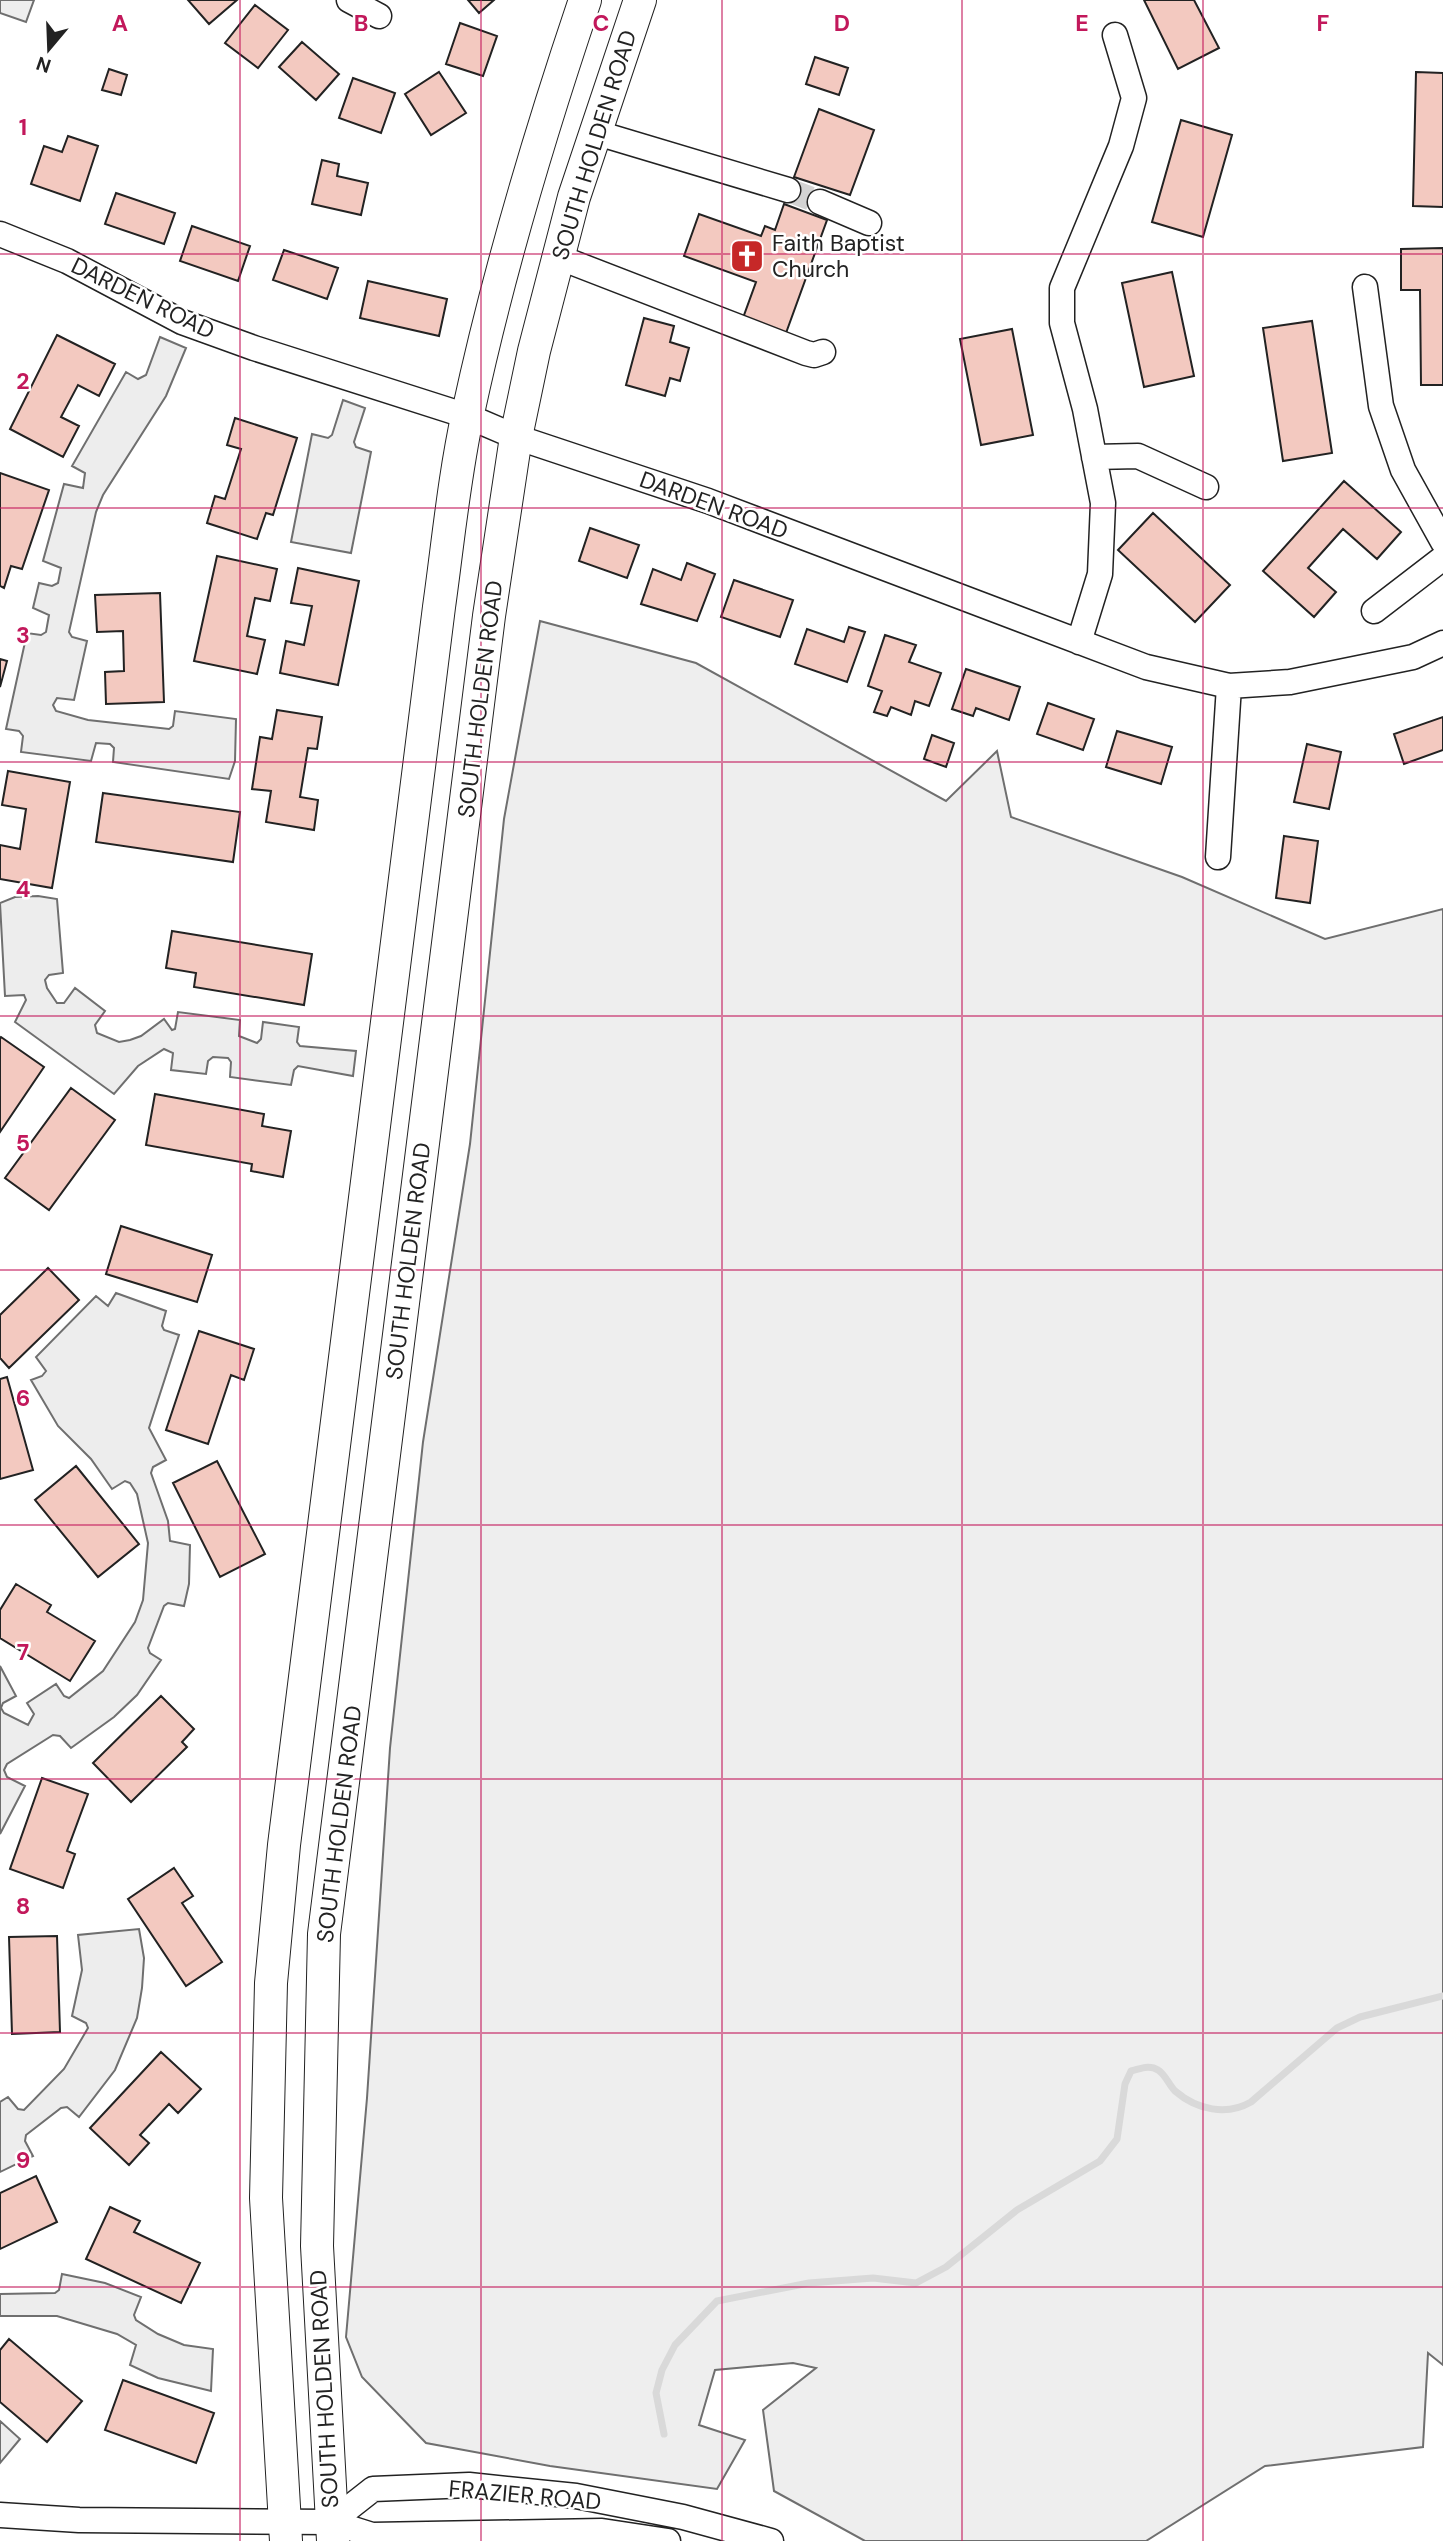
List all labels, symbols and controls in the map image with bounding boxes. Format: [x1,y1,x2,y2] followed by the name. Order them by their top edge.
[112,8,128,38] text: A
[354,8,368,38] text: B
[593,8,609,38] text: C
[834,8,850,38] text: D
[1075,8,1089,38] text: E
[1317,8,1330,38] text: F
[14,14,84,84] north arrow
[545,26,643,264] street label: SOUTH HOLDEN ROAD
[33,51,54,79] text: N
[19,112,27,142] text: 1
[772,228,905,284] place label: Faith Baptist Church
[728,237,766,275] church icon: Faith Baptist Church
[66,250,220,346] street label: DARDEN ROAD
[16,366,30,396] text: 2
[636,464,792,546] street label: DARDEN ROAD
[451,579,509,819] street label: SOUTH HOLDEN ROAD
[16,620,30,650] text: 3
[16,874,31,904] text: 4
[16,1128,30,1158] text: 5
[379,1141,437,1381] street label: SOUTH HOLDEN ROAD
[16,1383,30,1413] text: 6
[17,1637,29,1667] text: 7
[310,1704,368,1944] street label: SOUTH HOLDEN ROAD
[16,1891,30,1921] text: 8
[16,2145,30,2175] text: 9
[303,2269,345,2509] street label: SOUTH HOLDEN ROAD
[447,2473,603,2517] street label: FRAZIER ROAD

